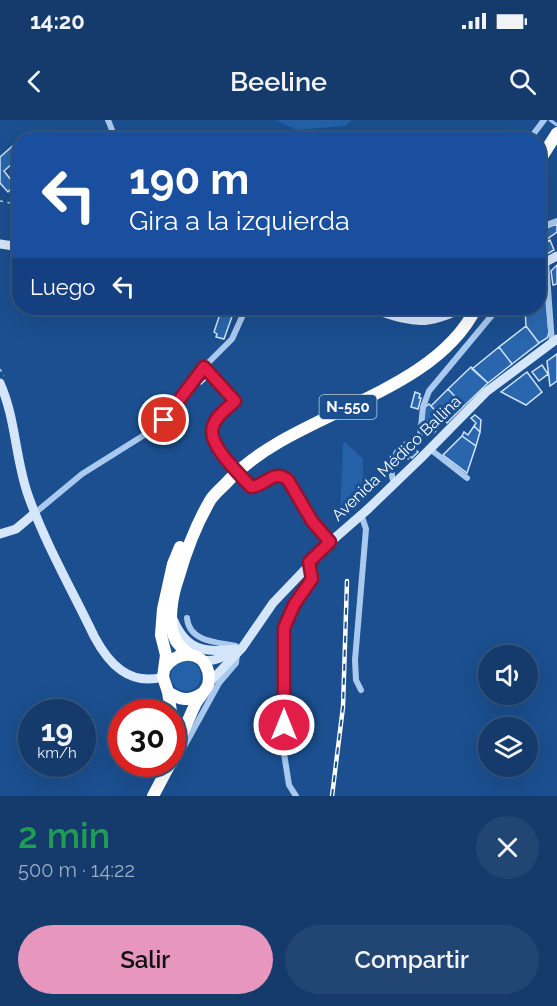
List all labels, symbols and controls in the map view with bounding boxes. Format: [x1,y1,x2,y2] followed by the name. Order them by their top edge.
[30,8,85,34] text: 14:20
[18,65,51,98] icon: back
[506,65,539,98] icon: search
[230,66,327,97] text: Beeline
[129,155,249,204] text: 190 m
[30,156,108,234] icon: left
[129,205,350,236] text: Gira a la izquierda
[107,270,140,303] icon: left
[30,274,95,300] text: Luego
[328,392,465,525] street label: Avenida Médico Ballina
[138,394,189,445] pin
[320,395,376,419] road number: N-550
[147,403,180,436] icon: arrive
[478,645,538,777] map controls
[478,645,538,705] button: sound
[252,693,316,757] position arrow
[108,699,186,777] speed limit sign: 30
[41,713,73,748] text: 19
[478,717,538,777] button: layers
[37,744,77,762] text: km/h
[18,814,110,856] text: 2 min
[476,816,539,879] button: close
[18,858,135,882] text: 500 m · 14:22
[18,925,273,994] button: Salir
[285,925,539,994] button: Compartir

